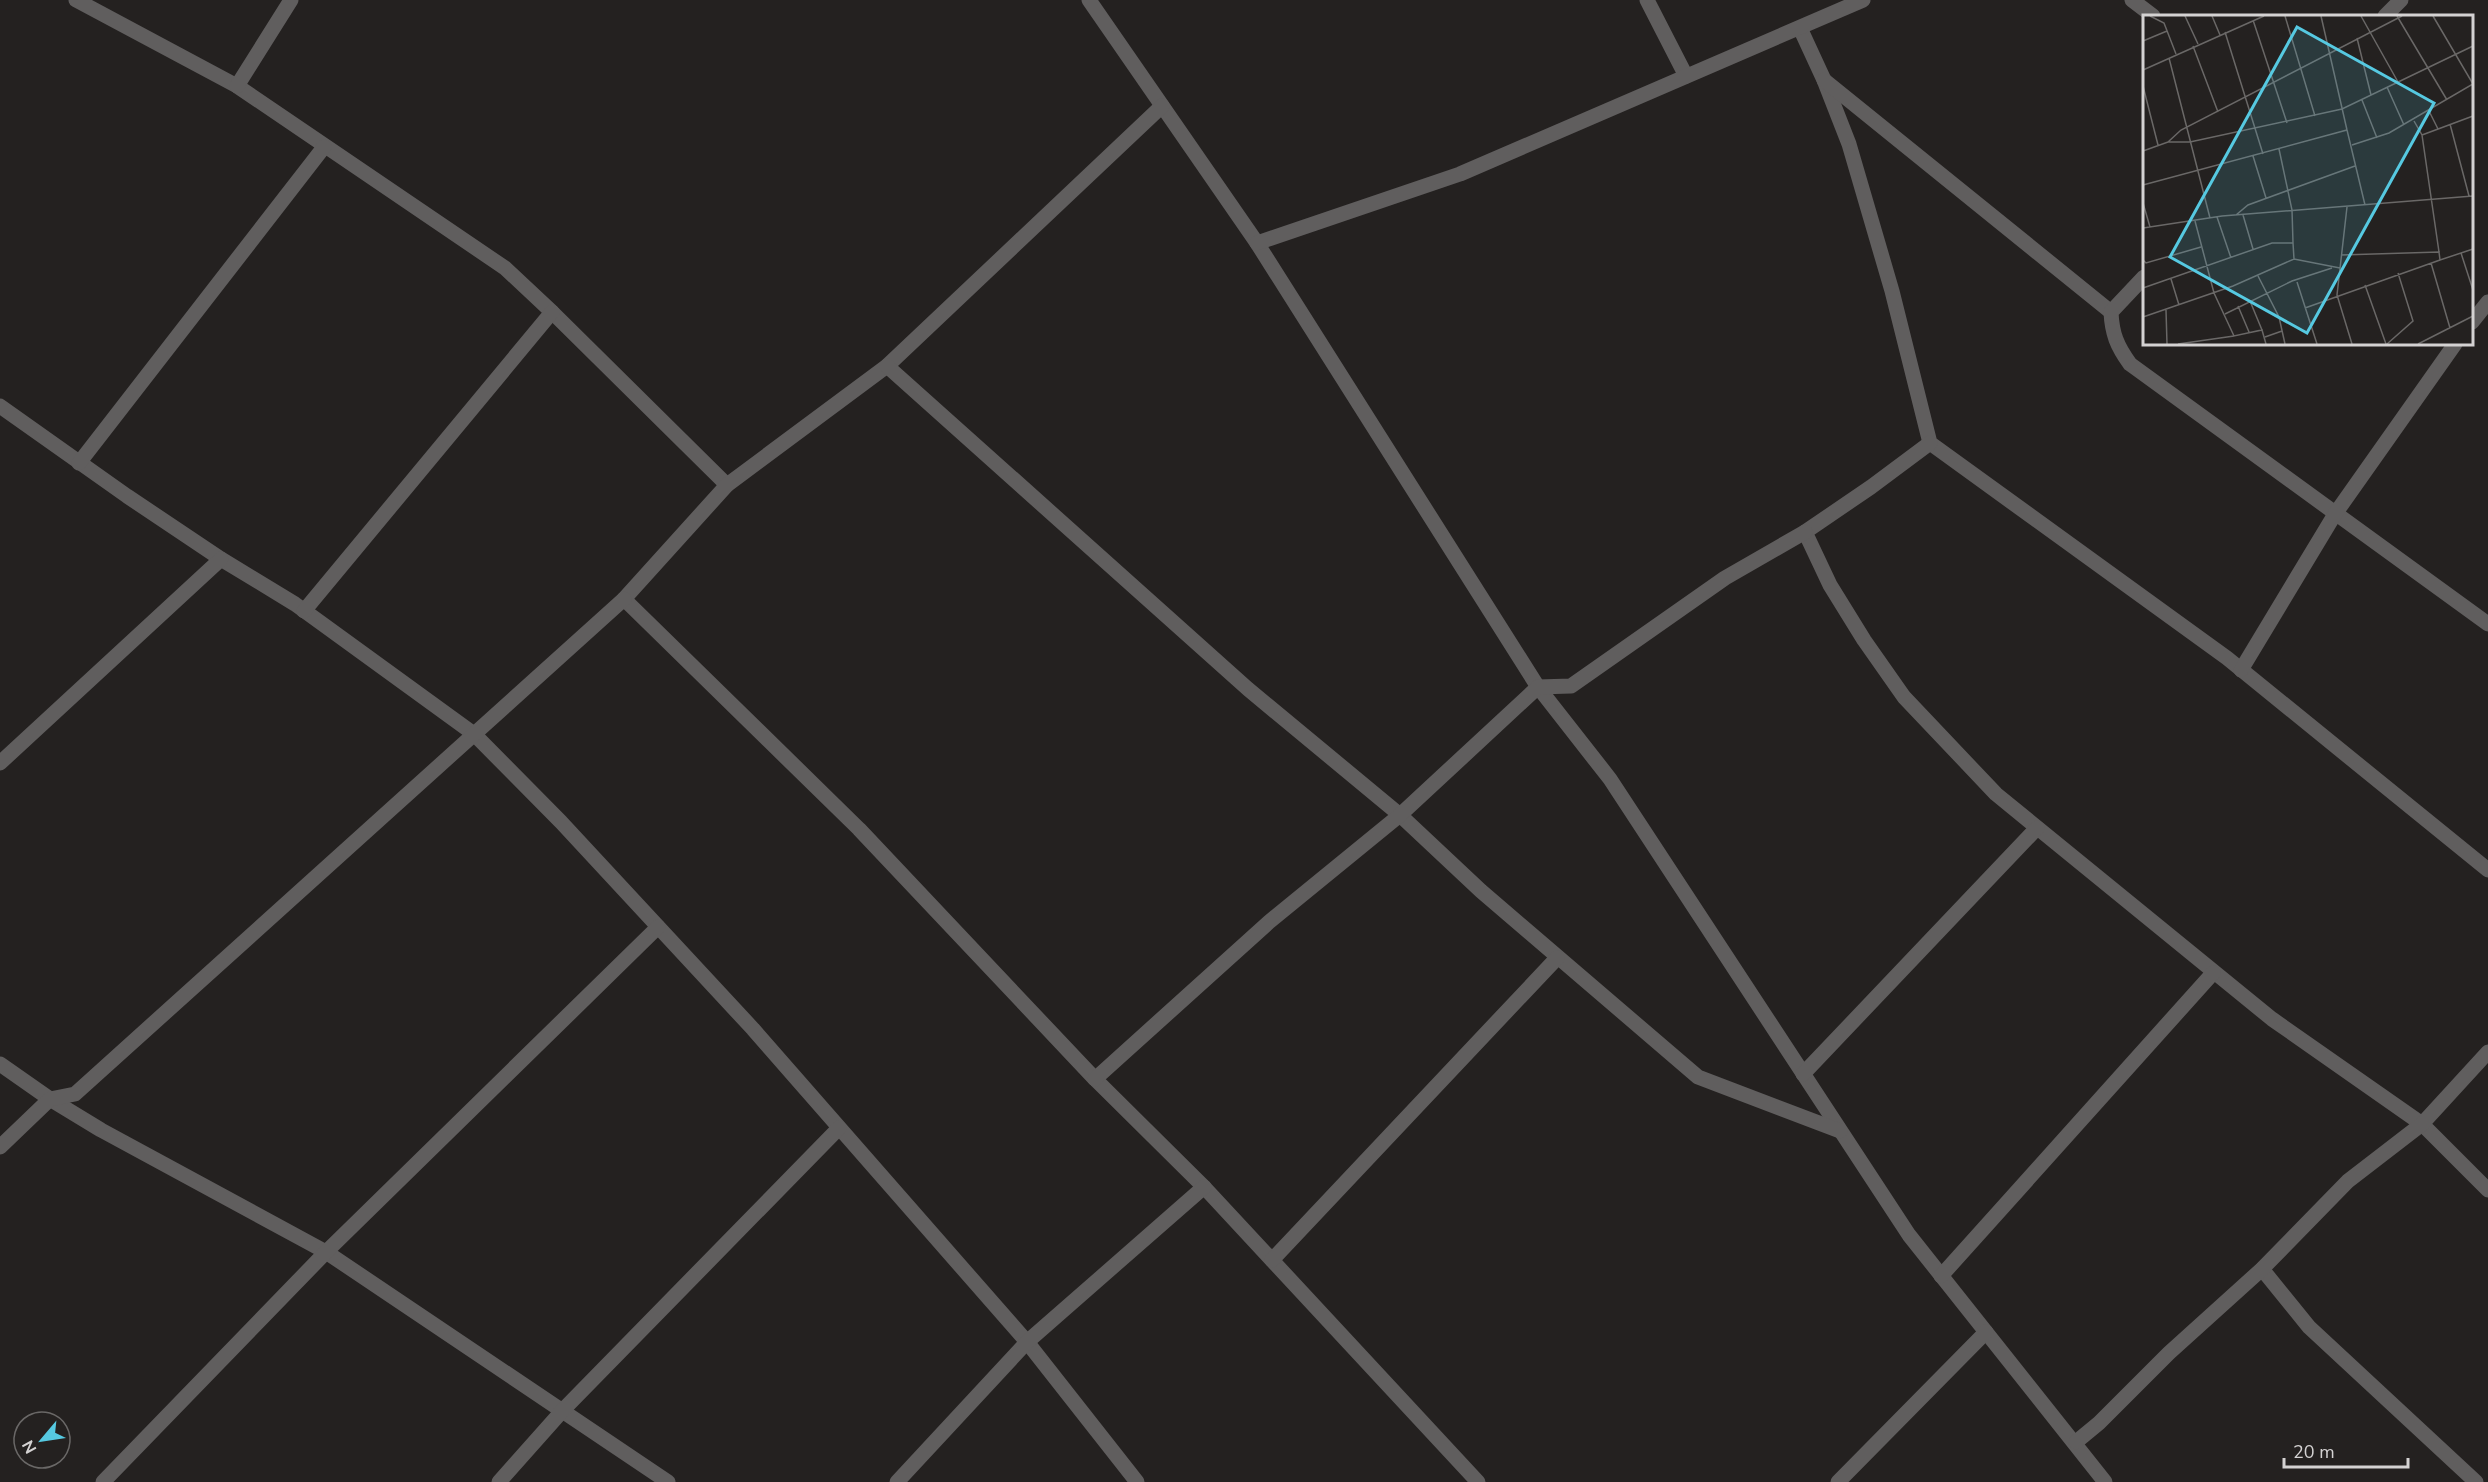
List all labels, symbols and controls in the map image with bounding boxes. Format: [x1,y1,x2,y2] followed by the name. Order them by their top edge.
[2143,15,2473,345] inset map
[12,1410,72,1470] north arrow
[2284,1431,2408,1469] scale bar
[17,1436,42,1457] text: N
[2293,1440,2335,1464] text: 20 m

